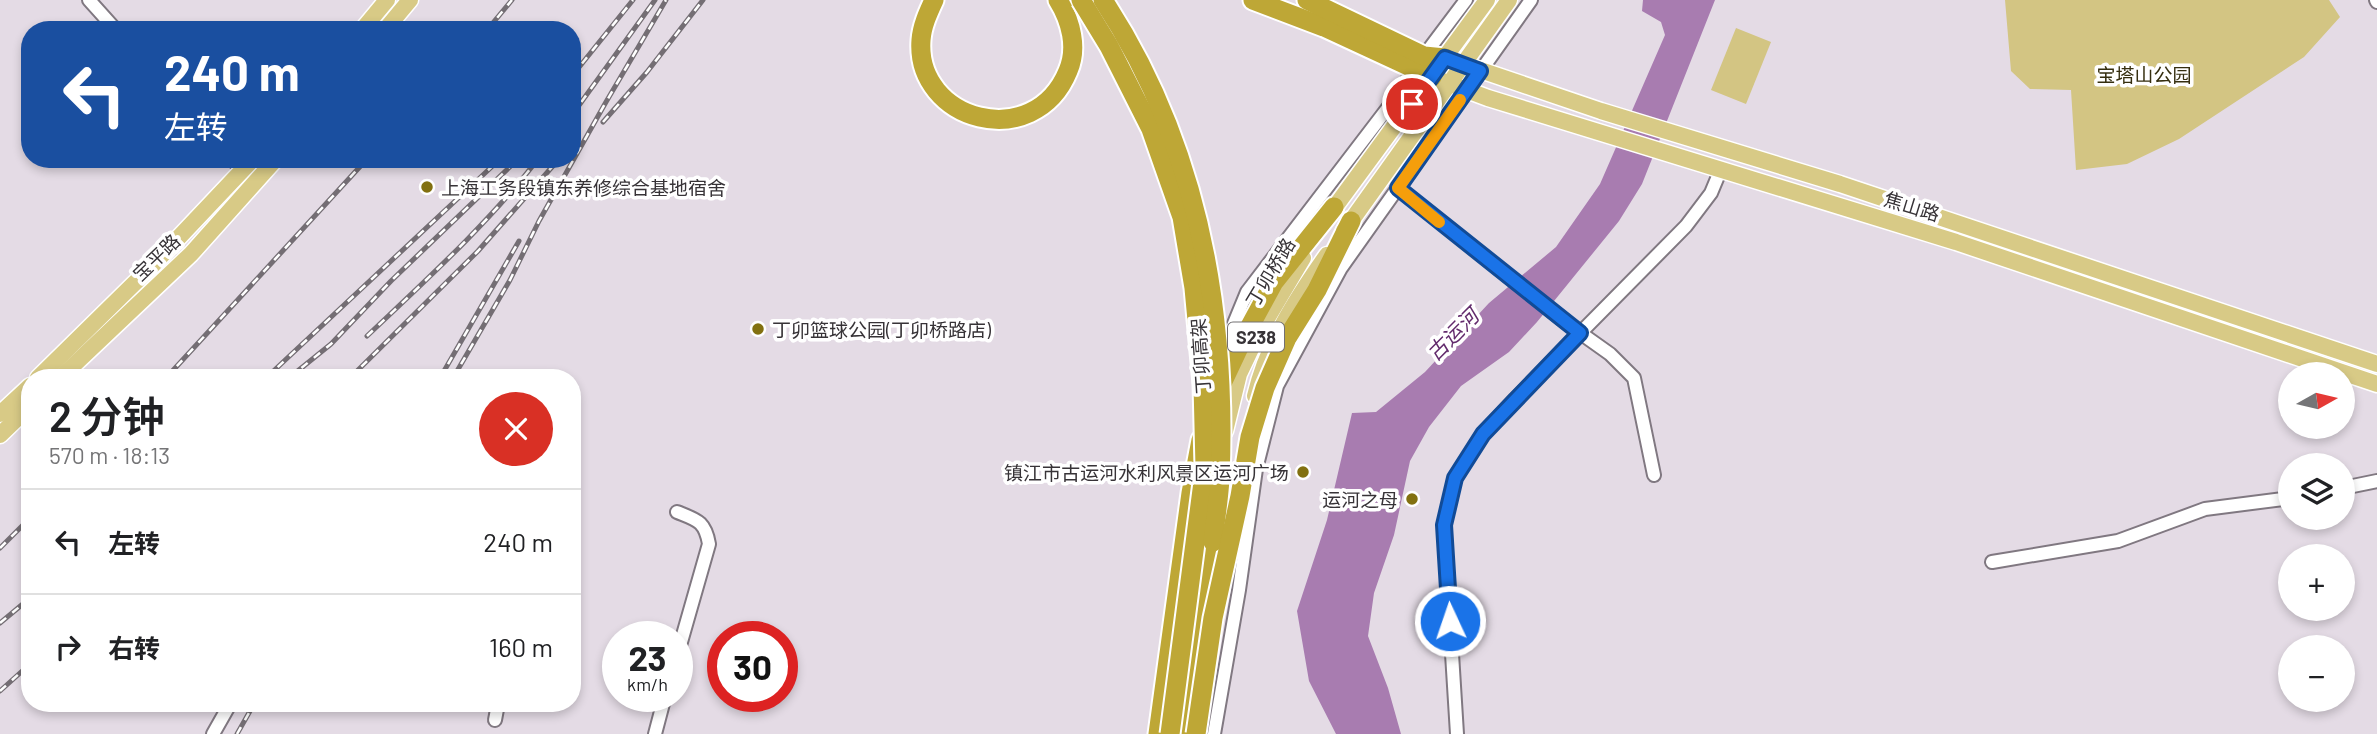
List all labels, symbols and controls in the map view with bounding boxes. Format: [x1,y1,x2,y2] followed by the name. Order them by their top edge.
[164,42,300,101] text: 240 m
[49,49,140,140] icon: left
[2096,63,2192,86] park label: 宝塔山公园
[1382,74,1442,134] pin
[1393,85,1431,123] icon: arrive
[164,107,228,145] text: 左转
[441,176,726,199] place label: 上海工务段镇东养修综合基地宿舍
[419,179,435,195] marker: 上海工务段镇东养修综合基地宿舍
[1881,187,1943,225] street label: 焦山路
[128,229,184,285] street label: 宝平路
[1241,233,1299,311] street label: 丁卯桥路
[1421,300,1486,365] water label: 古运河
[1186,317,1214,395] street label: 丁卯高架
[772,318,992,341] place label: 丁卯篮球公园(丁卯桥路店)
[750,321,766,337] marker: 丁卯篮球公园(丁卯桥路店)
[1228,323,1284,352] road number: S238
[2278,362,2356,439] north arrow
[2278,362,2355,712] map controls
[49,390,165,440] text: 2 分钟
[479,392,553,466] button: close
[49,441,170,469] text: 570 m · 18:13
[2278,453,2355,530] button: layers
[1004,461,1289,484] place label: 镇江市古运河水利风景区运河广场
[1295,464,1311,480] marker: 镇江市古运河水利风景区运河广场
[1322,488,1398,511] place label: 运河之母
[1404,491,1420,507] marker: 运河之母
[49,523,87,561] icon: left
[483,526,553,557] text: 240 m
[108,527,160,558] text: 左转
[2278,544,2355,621] button: +
[1413,584,1487,658] position arrow
[707,621,798,712] speed limit sign: 30
[49,628,87,666] icon: right
[489,631,553,662] text: 160 m
[108,632,160,663] text: 右转
[2278,635,2355,712] button: −
[628,636,667,678] text: 23
[627,673,668,695] text: km/h

